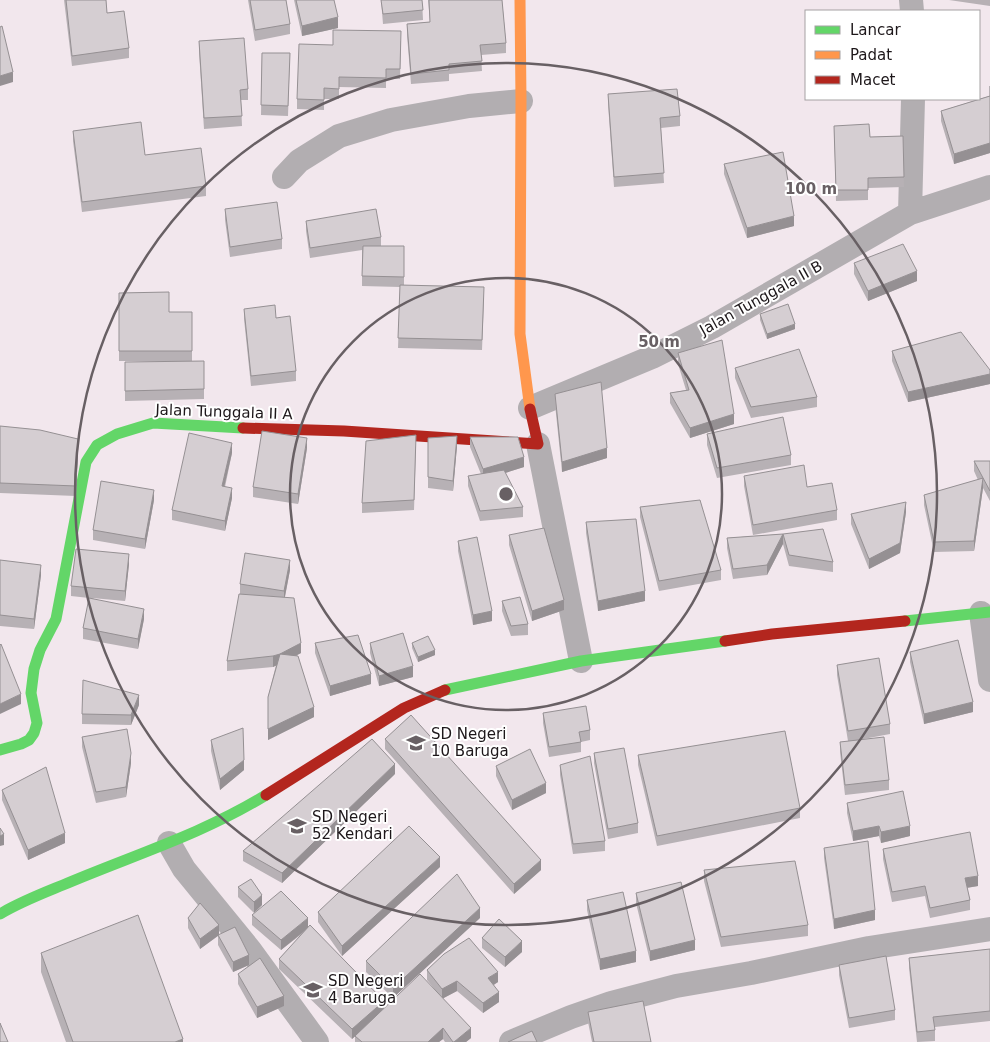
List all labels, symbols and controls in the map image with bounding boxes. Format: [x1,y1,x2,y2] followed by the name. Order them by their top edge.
[805,10,980,100] legend
[850,21,901,39] text: Lancar
[850,46,892,64] text: Padat
[850,71,896,89] text: Macet
[785,180,837,198] text: 100 m
[696,257,825,340] street label: Jalan Tunggala II B
[638,333,680,351] text: 50 m
[154,401,294,423] street label: Jalan Tunggala II A
[497,485,515,503] centre of rings
[431,725,509,760] place label: SD Negeri 10 Baruga
[405,732,427,754] school or university icon: SD Negeri 10 Baruga
[312,808,393,843] place label: SD Negeri 52 Kendari
[286,815,308,837] school or university icon: SD Negeri 52 Kendari
[328,972,403,1007] place label: SD Negeri 4 Baruga
[302,979,324,1001] school or university icon: SD Negeri 4 Baruga

